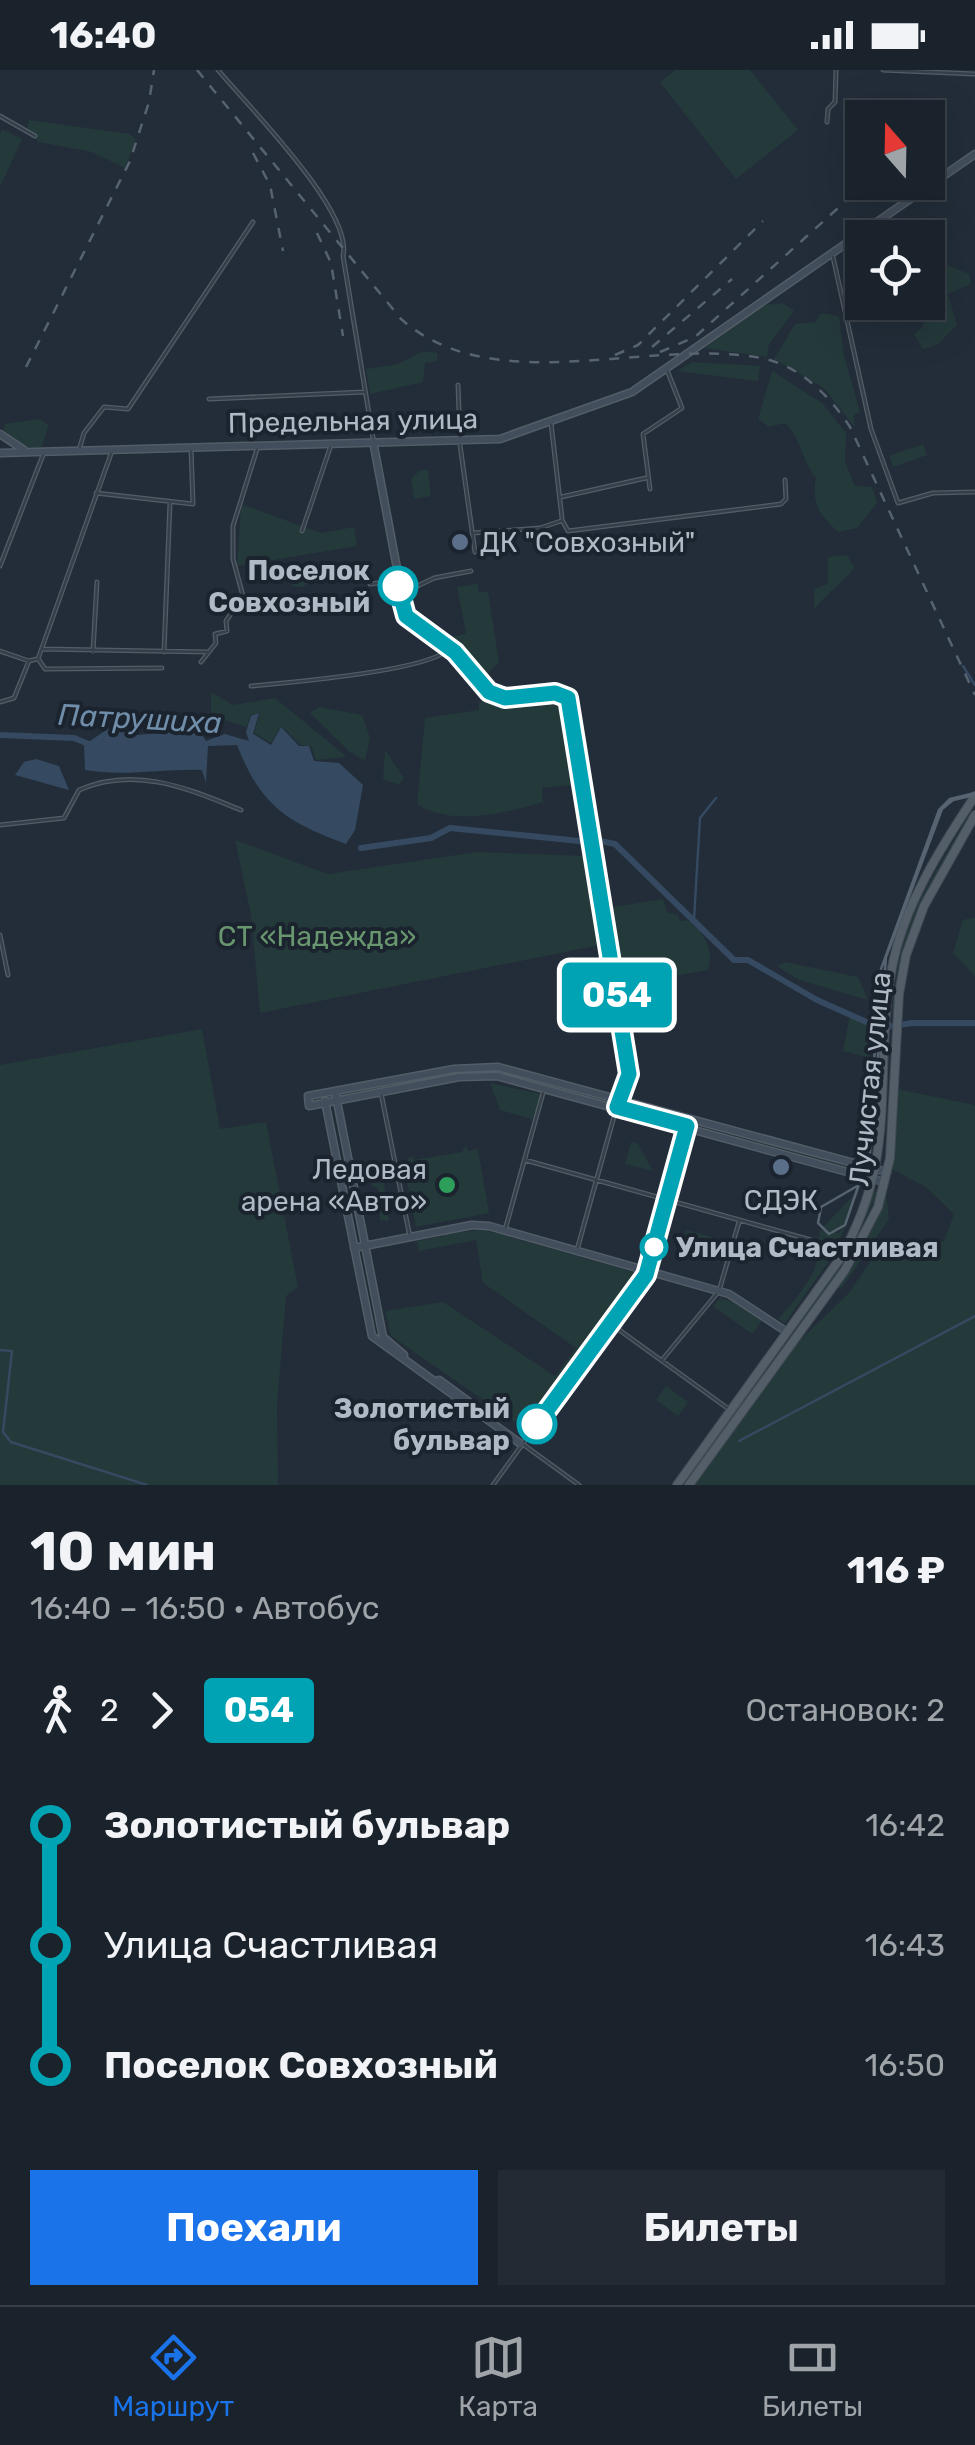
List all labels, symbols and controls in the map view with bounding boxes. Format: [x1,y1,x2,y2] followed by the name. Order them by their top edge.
[50,12,157,58] text: 16:40
[845,100,945,200] north arrow
[845,100,945,320] map controls
[845,220,945,320] button: locate
[228,402,478,440] street label: Предельная улица
[480,526,695,559] place label: ДК "Совхозный"
[449,531,471,553] marker: ДК "Совхозный"
[208,554,370,619] place label: Поселок Совхозный
[379,567,417,605] marker: Поселок Совхозный
[57,697,223,741] water label: Патрушиха
[218,920,416,953] park label: СТ «Надежда»
[560,962,674,1028] line badge: 054
[842,970,898,1188] street label: Лучистая улица
[582,974,652,1016] text: 054
[241,1153,427,1218] place label: Ледовая арена «Авто»
[770,1156,792,1178] marker: СДЭК
[436,1174,458,1196] marker: Ледовая арена «Авто»
[744,1184,818,1217] place label: СДЭК
[676,1231,939,1264] place label: Улица Счастливая
[641,1234,667,1260] marker: Улица Счастливая
[334,1392,510,1457] place label: Золотистый бульвар
[518,1405,556,1443] marker: Золотистый бульвар
[30,1519,216,1584] text: 10 мин
[847,1547,945,1593] text: 116 ₽
[30,1589,380,1627] text: 16:40 – 16:50 · Автобус
[30,1683,85,1738] icon: walk
[134,1683,189,1738] icon: forward
[224,1689,294,1731] text: 054
[100,1691,119,1729] text: 2
[745,1691,945,1729] text: Остановок: 2
[104,1802,510,1848] text: Золотистый бульвар
[865,1806,945,1844] text: 16:42
[104,1922,438,1968] text: Улица Счастливая
[865,1926,945,1964] text: 16:43
[104,2042,498,2088] text: Поселок Совхозный
[864,2046,945,2084] text: 16:50
[30,2170,478,2285] button: Поехали
[498,2170,945,2285] button: Билеты
[112,2330,234,2423] tab: Маршрут
[458,2330,538,2423] tab: Карта
[762,2330,863,2423] tab: Билеты

